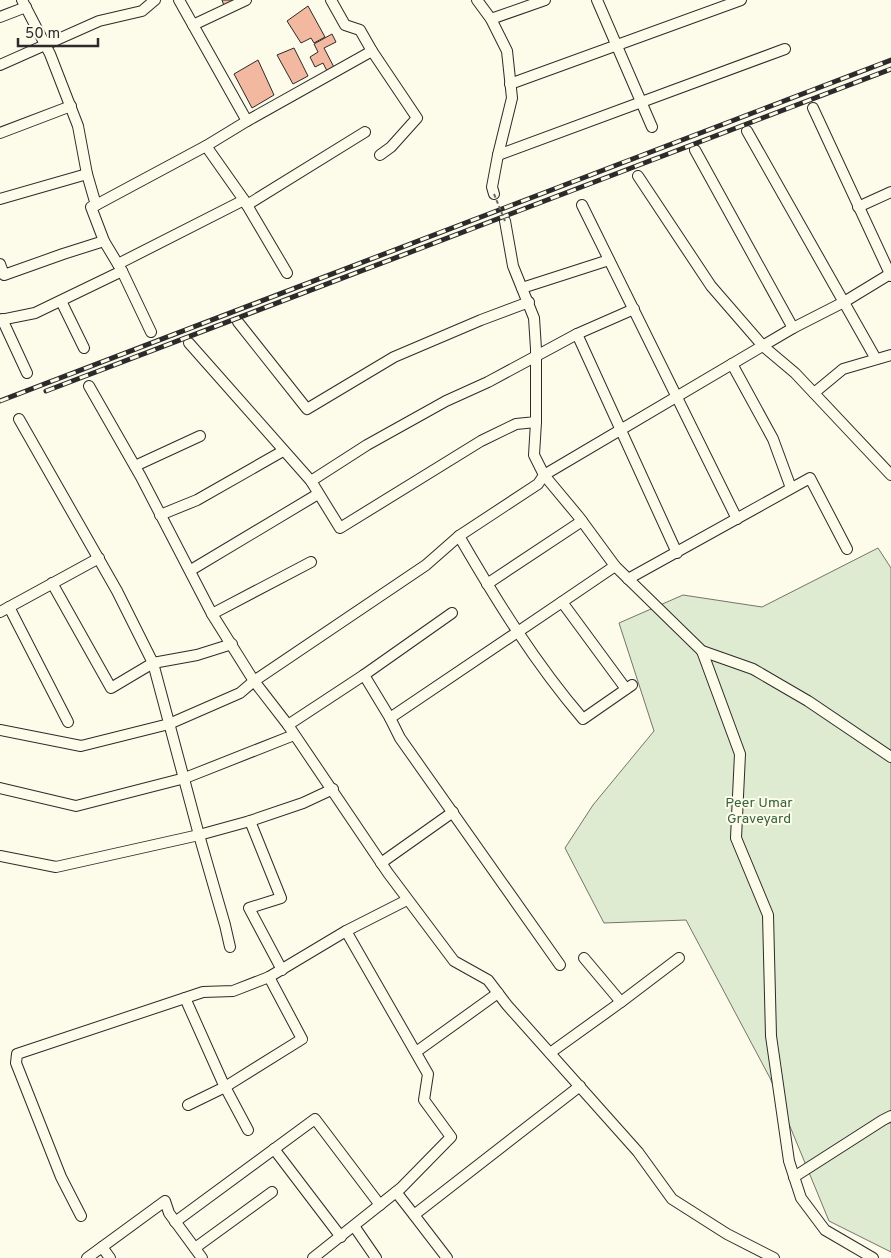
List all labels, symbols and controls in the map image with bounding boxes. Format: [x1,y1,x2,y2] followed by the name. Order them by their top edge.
[18,15,98,47] scale bar
[25,25,60,44] text: 50 m
[725,795,793,828] park label: Peer Umar Graveyard

